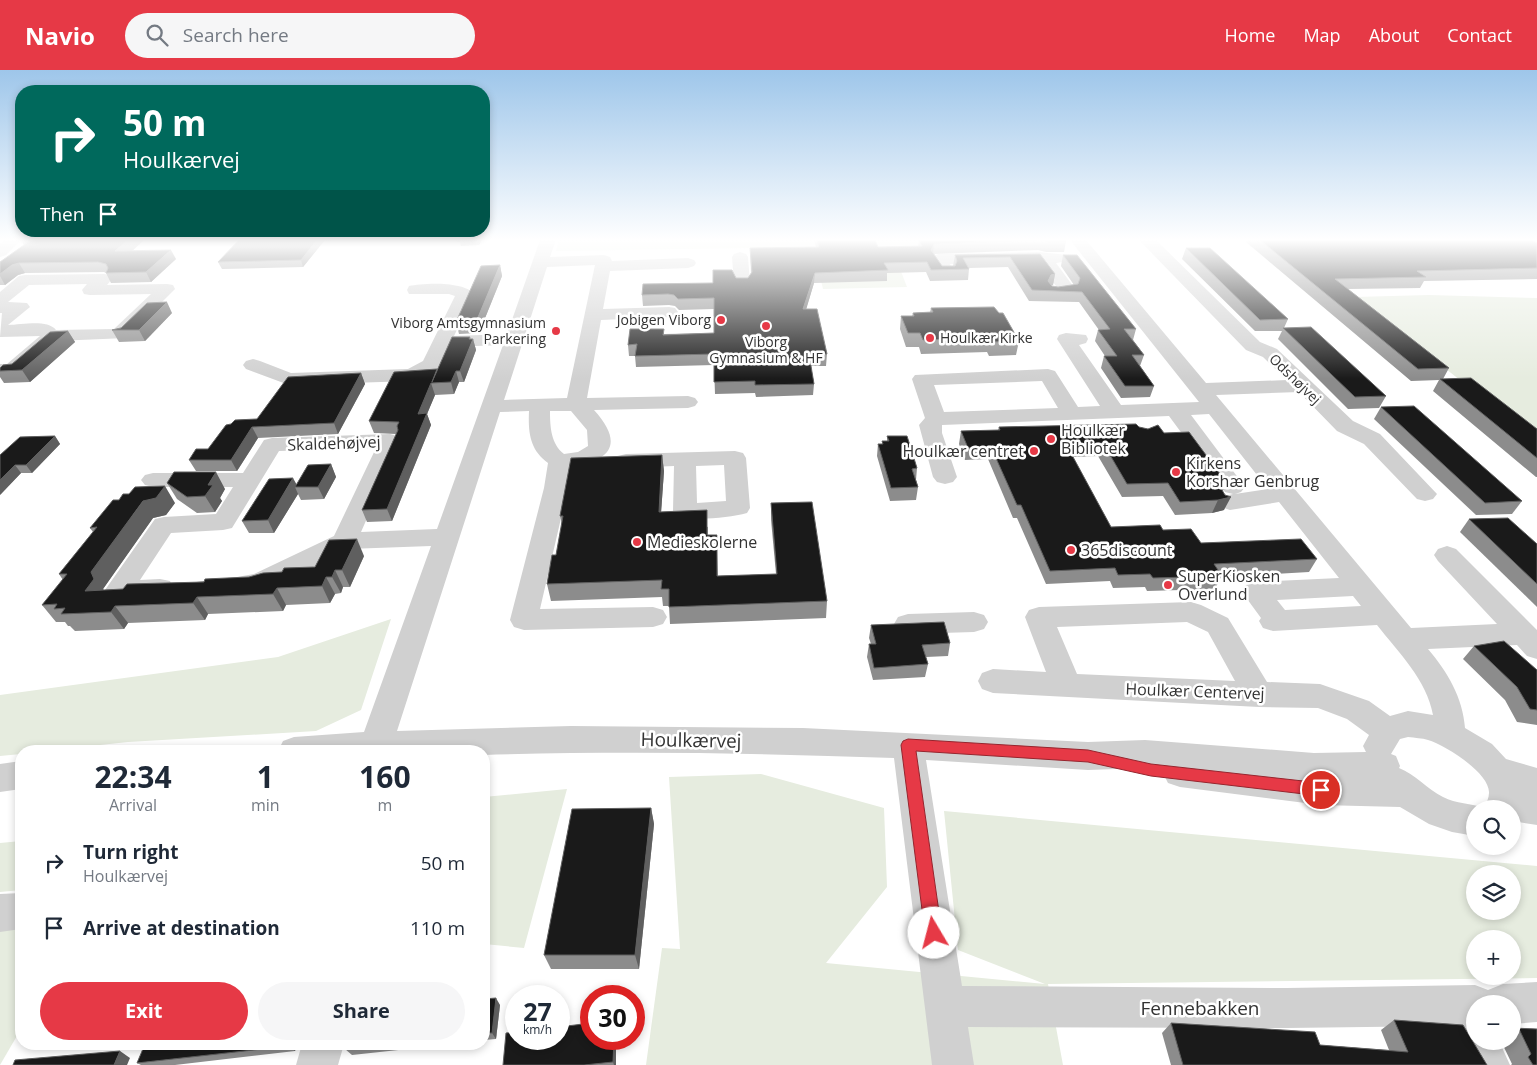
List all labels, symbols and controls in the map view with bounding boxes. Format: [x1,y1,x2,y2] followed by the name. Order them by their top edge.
[125,13,475,58] search box
[25,19,95,52] text: Navio
[143,21,171,49] icon: search
[183,22,289,48] text: Search here
[1225,23,1275,47] text: Home
[1303,23,1341,47] text: Map
[1369,23,1419,47] text: About
[1447,23,1512,47] text: Contact
[123,99,206,146] text: 50 m
[40,105,105,170] icon: right
[123,144,240,174] text: Houlkærvej
[94,200,122,228] icon: arrive
[40,201,84,227] text: Then
[615,310,711,329] place label: Jobigen Viborg
[391,313,546,348] place label: Viborg Amtsgymnasium Parkering
[715,314,727,326] marker: Jobigen Viborg
[760,320,772,332] marker: Viborg Gymnasium & HF
[550,325,562,337] marker: Viborg Amtsgymnasium Parkering
[940,328,1033,347] place label: Houlkær Kirke
[709,332,823,367] place label: Viborg Gymnasium & HF
[924,332,936,344] marker: Houlkær Kirke
[1265,349,1325,408] street label: Odshøjvej
[1061,419,1127,459] place label: Houlkær Bibliotek
[287,430,381,456] street label: Skaldehøjvej
[1045,433,1057,445] marker: Houlkær Bibliotek
[902,440,1024,462] place label: Houlkær centret
[1028,445,1040,457] marker: Houlkær centret
[1186,452,1319,492] place label: Kirkens Korshær Genbrug
[1170,466,1182,478] marker: Kirkens Korshær Genbrug
[647,531,757,553] place label: Medieskolerne
[631,536,643,548] marker: Medieskolerne
[1081,539,1173,561] place label: 365discount
[1065,544,1077,556] marker: 365discount
[1178,565,1280,605] place label: SuperKiosken Overlund
[1162,579,1174,591] marker: SuperKiosken Overlund
[1125,678,1265,704] street label: Houlkær Centervej
[640,726,742,754] street label: Houlkærvej
[94,756,172,797] text: 22:34
[257,756,274,797] text: 1
[359,756,411,797] text: 160
[1300,769,1342,811] pin
[1307,776,1335,804] icon: arrive
[109,794,157,816] text: Arrival
[251,794,280,816] text: min
[377,794,392,816] text: m
[1466,800,1521,1050] map controls
[1466,800,1521,855] button: search
[83,839,178,865] text: Turn right
[40,849,68,877] icon: right
[421,850,465,876] text: 50 m
[83,865,168,887] text: Houlkærvej
[1466,865,1521,920] button: layers
[907,906,959,958] position arrow
[40,914,68,942] icon: arrive
[83,915,280,941] text: Arrive at destination
[410,915,465,941] text: 110 m
[1466,930,1521,985] button: +
[40,982,248,1040] button: Exit
[258,982,465,1040] button: Share
[580,985,645,1050] speed limit sign: 30
[523,994,552,1028] text: 27
[1141,995,1259,1021] street label: Fennebakken
[1466,995,1521,1050] button: −
[523,1021,552,1038] text: km/h

